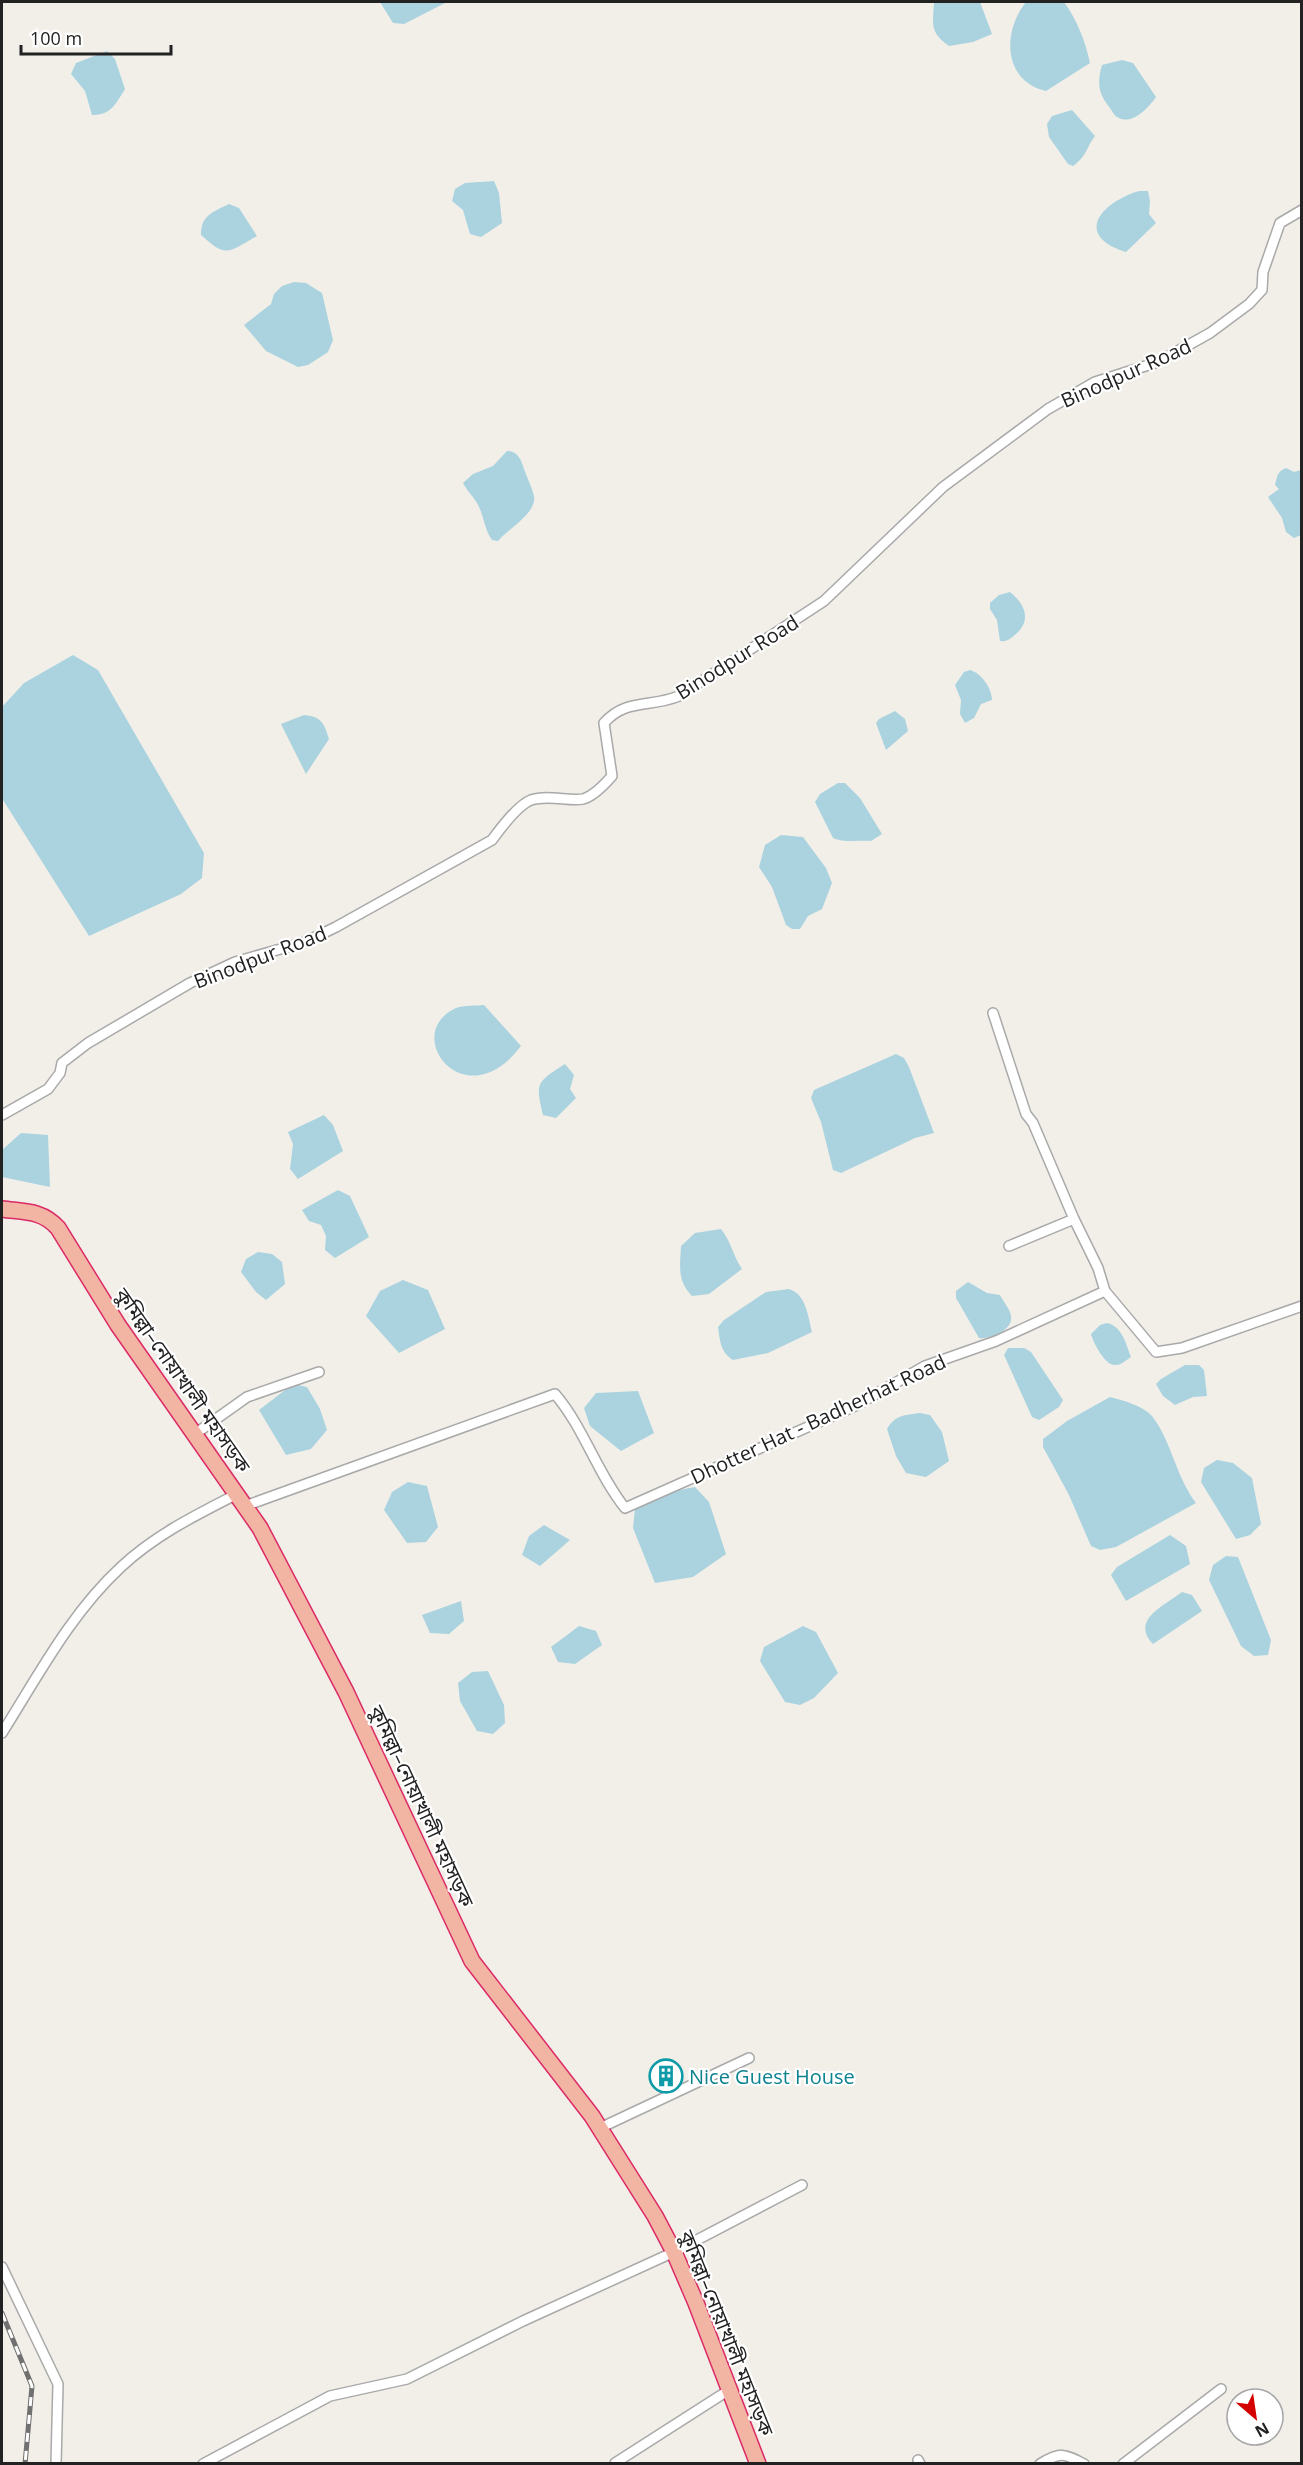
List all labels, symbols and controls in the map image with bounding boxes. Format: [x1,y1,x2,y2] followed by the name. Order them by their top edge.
[21,18,171,56] scale bar
[30,26,82,50] text: 100 m
[1057,332,1195,414] street label: Binodpur Road
[670,608,804,706] street label: Binodpur Road
[190,919,330,995] street label: Binodpur Road
[108,1282,258,1478] street label: কুমিল্লা–নোয়াখালী মহাসড়ক
[686,1348,950,1490] street label: Dhotter Hat - Badherhat Road
[363,1700,481,1912] street label: কুমিল্লা–নোয়াখালী মহাসড়ক
[648,2058,684,2094] building icon: Nice Guest House
[689,2063,855,2090] place label: Nice Guest House
[673,2225,781,2441] street label: কুমিল্লা–নোয়াখালী মহাসড়ক
[1225,2387,1285,2447] north arrow
[1251,2417,1273,2443] text: N

